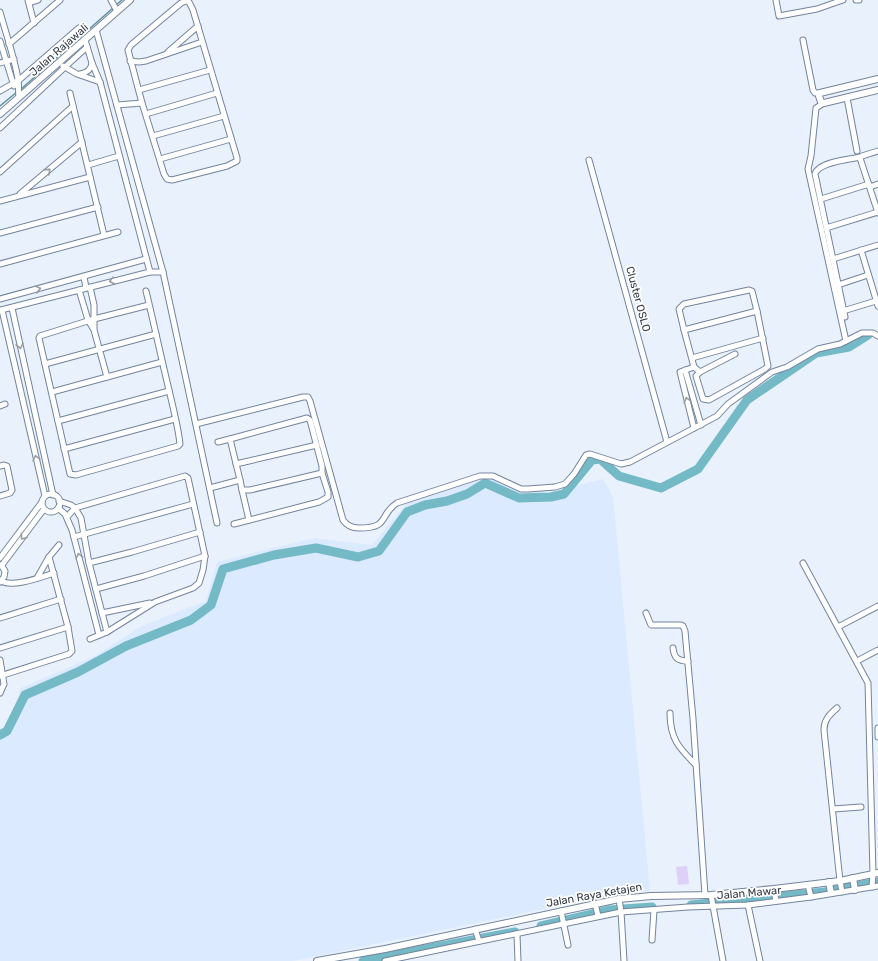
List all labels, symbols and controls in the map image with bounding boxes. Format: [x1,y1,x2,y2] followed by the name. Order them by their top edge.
[27,21,91,79] street label: Jalan Rajawali
[43,168,50,175] one-way arrow
[623,265,653,333] street label: Cluster OSLO
[109,277,115,285] one-way arrow
[34,285,41,294] one-way arrow
[16,343,24,349] one-way arrow
[683,397,692,404] one-way arrow
[33,455,41,461] one-way arrow
[20,533,28,540] one-way arrow
[75,553,83,559] one-way arrow
[545,880,643,910] street label: Jalan Raya Ketajen
[716,884,783,902] street label: Jalan Mawar

